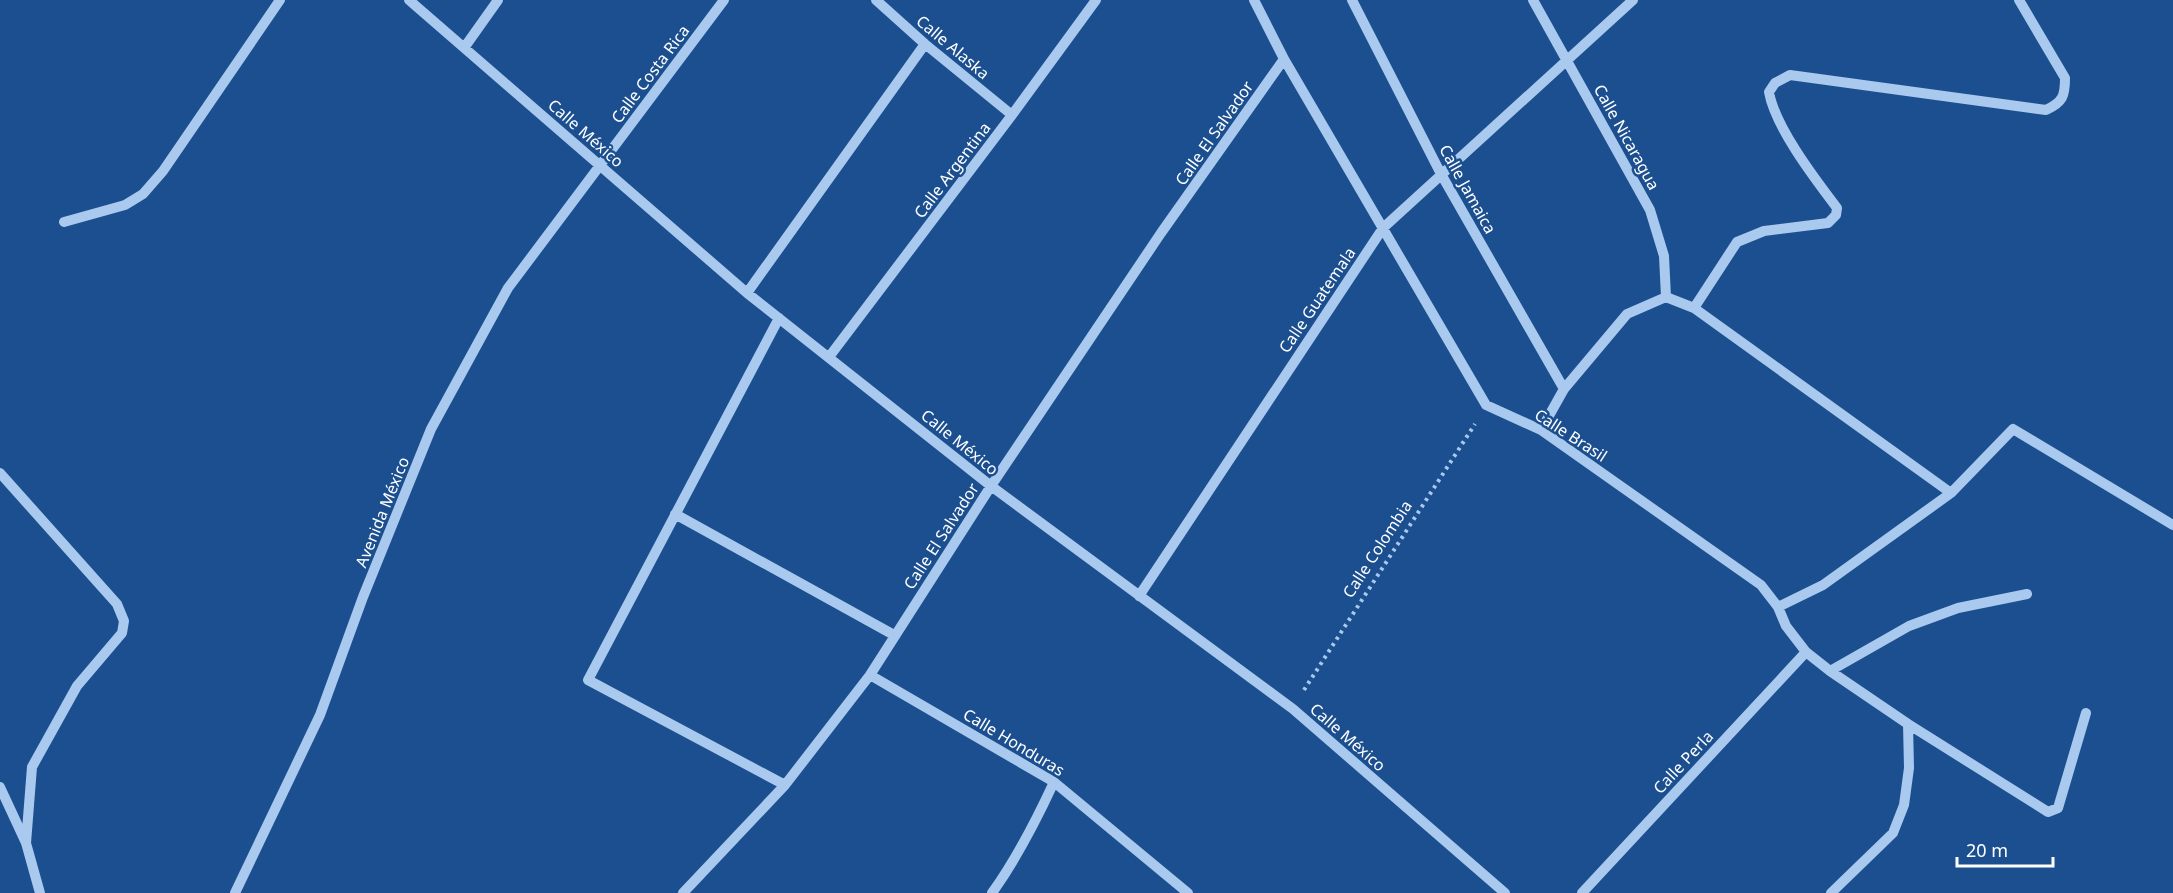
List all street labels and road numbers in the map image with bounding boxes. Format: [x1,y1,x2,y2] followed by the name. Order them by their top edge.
[912,10,994,84] street label: Calle Alaska
[606,20,694,128] street label: Calle Costa Rica
[1170,76,1258,190] street label: Calle El Salvador
[1589,80,1665,194] street label: Calle Nicaragua
[543,94,629,172] street label: Calle México
[909,118,995,222] street label: Calle Argentina
[1434,141,1502,237] street label: Calle Jamaica
[1274,243,1360,357] street label: Calle Guatemala
[1531,403,1611,467] street label: Calle Brasil
[917,404,1003,480] street label: Calle México
[350,453,414,571] street label: Avenida México
[898,478,984,594] street label: Calle El Salvador
[1337,496,1417,602] street label: Calle Colombia
[1305,698,1391,776] street label: Calle México
[959,703,1069,781] street label: Calle Honduras
[1648,726,1718,798] street label: Calle Perla

